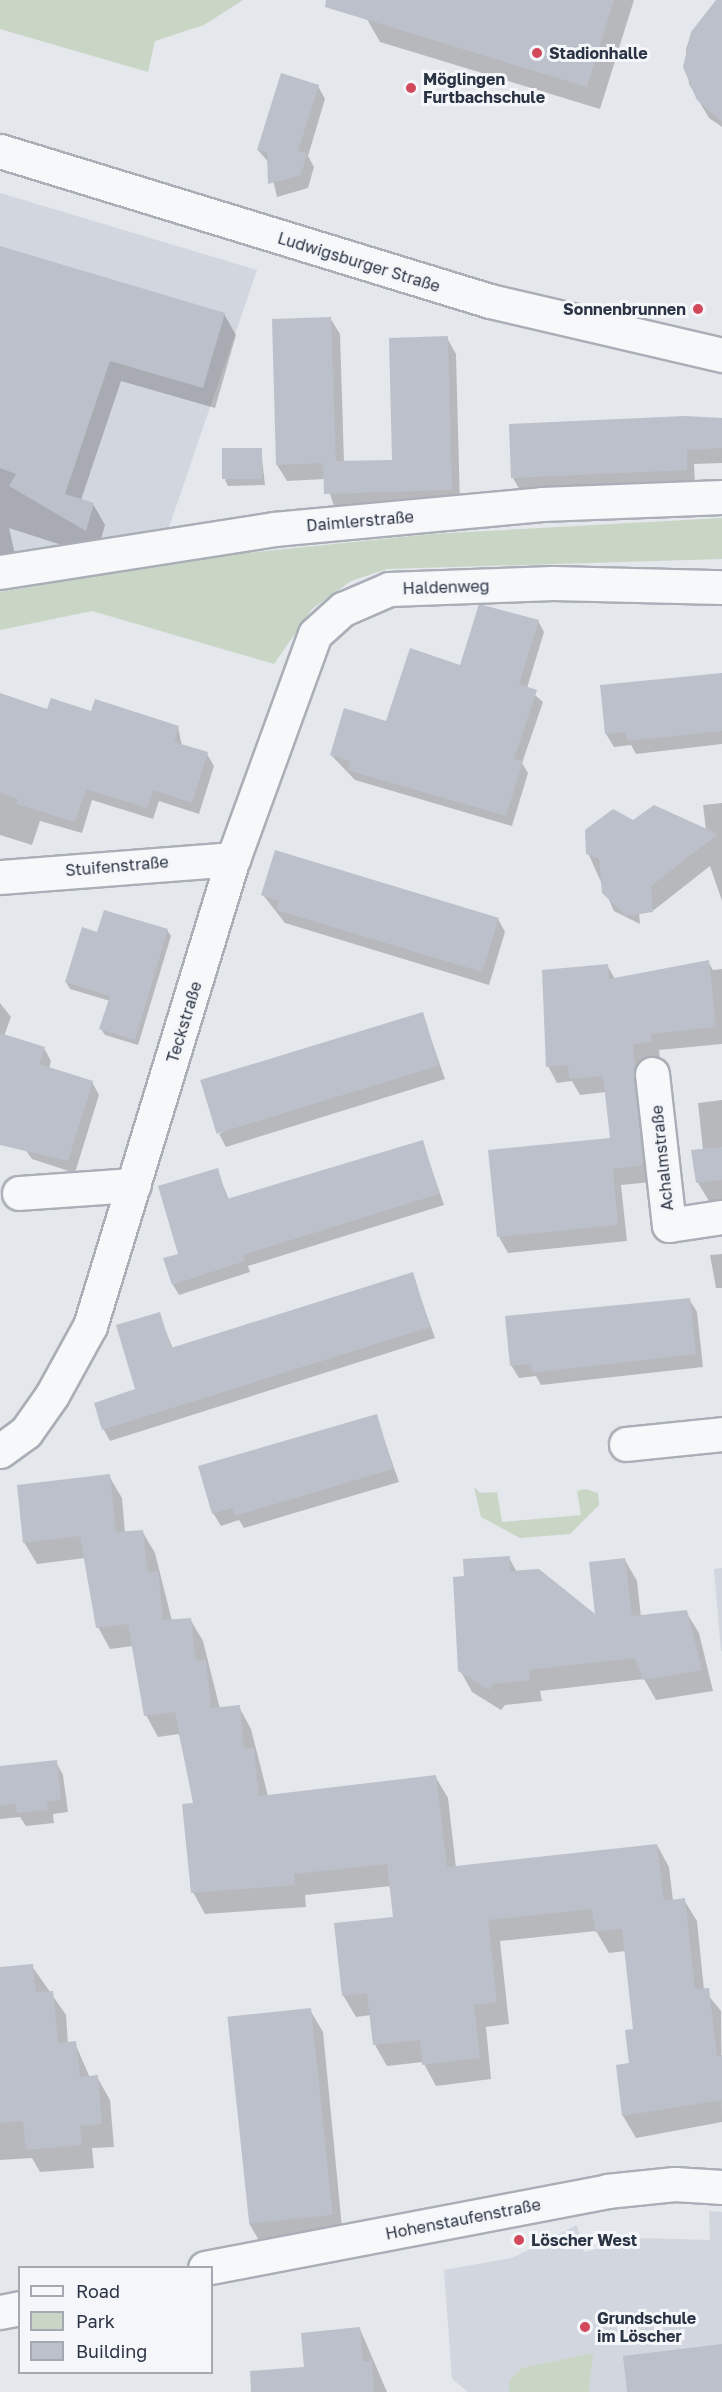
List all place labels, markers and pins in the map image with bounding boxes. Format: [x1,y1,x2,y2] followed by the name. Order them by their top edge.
[549,43,648,63] place label: Stadionhalle
[530,46,544,60] marker: Stadionhalle
[423,69,545,107] place label: Möglingen Furtbachschule
[404,81,418,95] marker: Möglingen Furtbachschule
[563,299,686,319] place label: Sonnenbrunnen
[691,302,705,316] marker: Sonnenbrunnen
[531,2230,637,2250] place label: Löscher West
[512,2233,526,2247] marker: Löscher West
[597,2308,696,2346] place label: Grundschule im Löscher
[578,2320,592,2334] marker: Grundschule im Löscher

